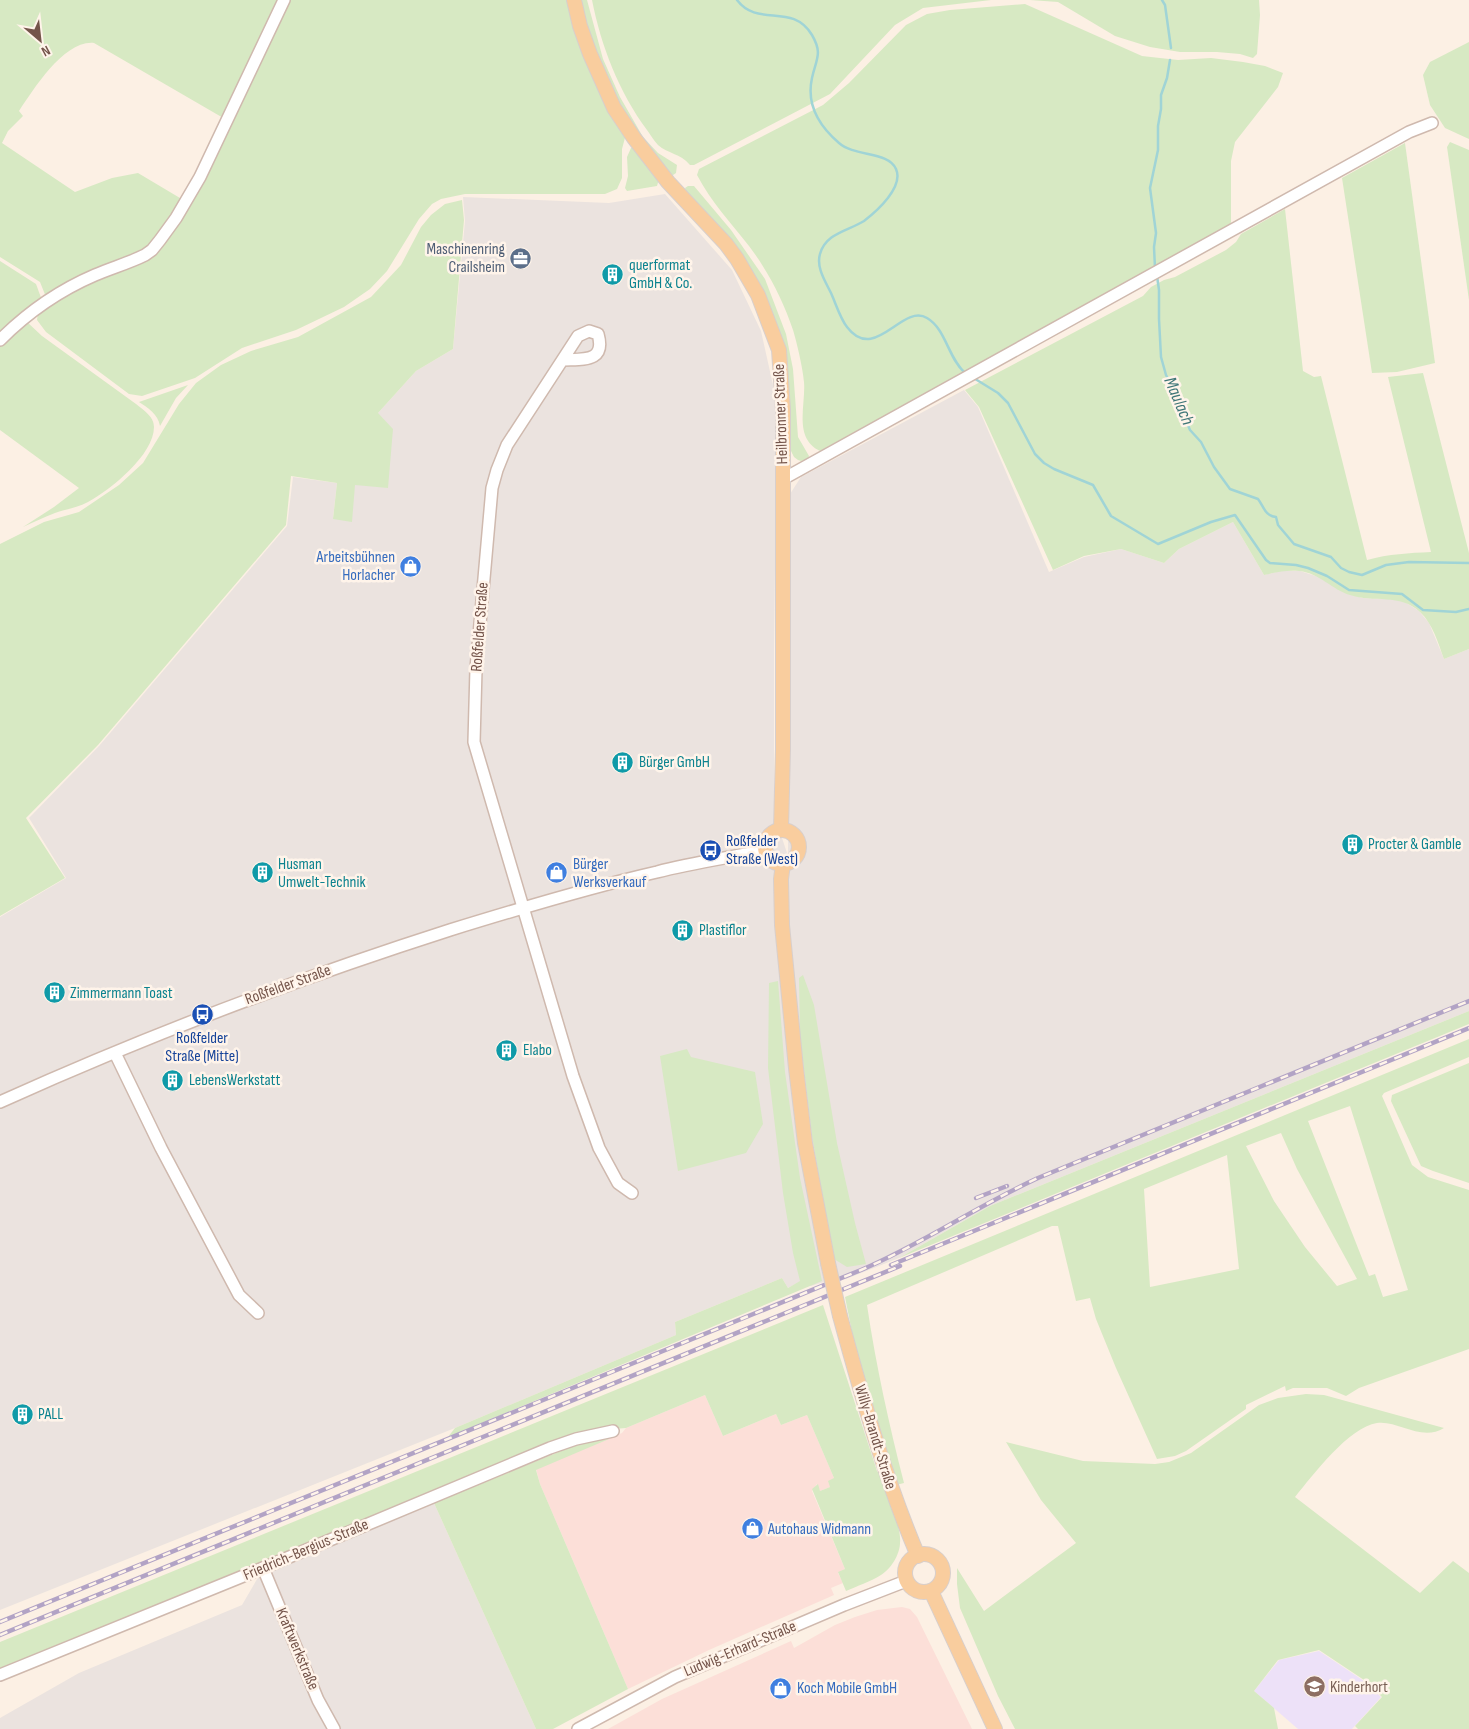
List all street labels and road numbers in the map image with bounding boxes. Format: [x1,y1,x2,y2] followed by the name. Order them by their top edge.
[770,363,792,465] street label: Heilbronner Straße
[467,582,493,672] street label: Roßfelder Straße
[243,961,333,1009] street label: Roßfelder Straße
[850,1382,900,1492] street label: Willy-Brandt-Straße
[241,1515,371,1585] street label: Friedrich-Bergius-Straße
[271,1605,323,1693] street label: Kraftwerkstraße
[681,1617,799,1681] street label: Ludwig-Erhard-Straße

